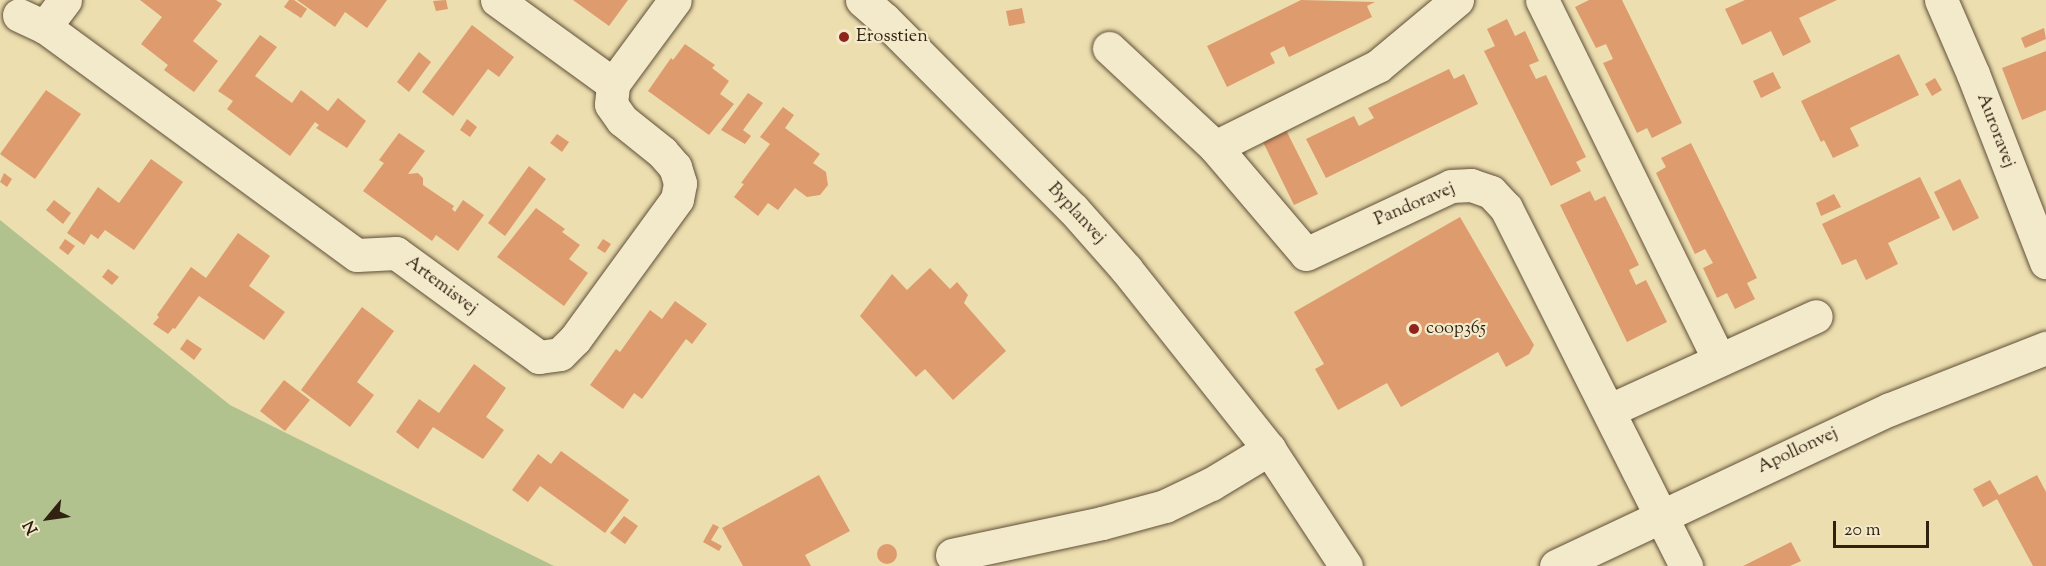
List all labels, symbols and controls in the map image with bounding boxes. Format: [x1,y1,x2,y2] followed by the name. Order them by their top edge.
[856,26,928,48] place label: Erosstien
[837,30,851,44] marker: Erosstien
[1971,91,2019,171] street label: Auroravej
[1371,178,1459,232] street label: Pandoravej
[1042,179,1110,249] street label: Byplanvej
[401,252,481,320] street label: Artemisvej
[1426,318,1486,340] place label: coop365
[1407,322,1421,336] marker: coop365
[1754,423,1842,479] street label: Apollonvej
[18,488,78,548] north arrow
[1836,509,1932,547] scale bar
[19,516,45,538] text: N
[1844,518,1881,544] text: 20 m

